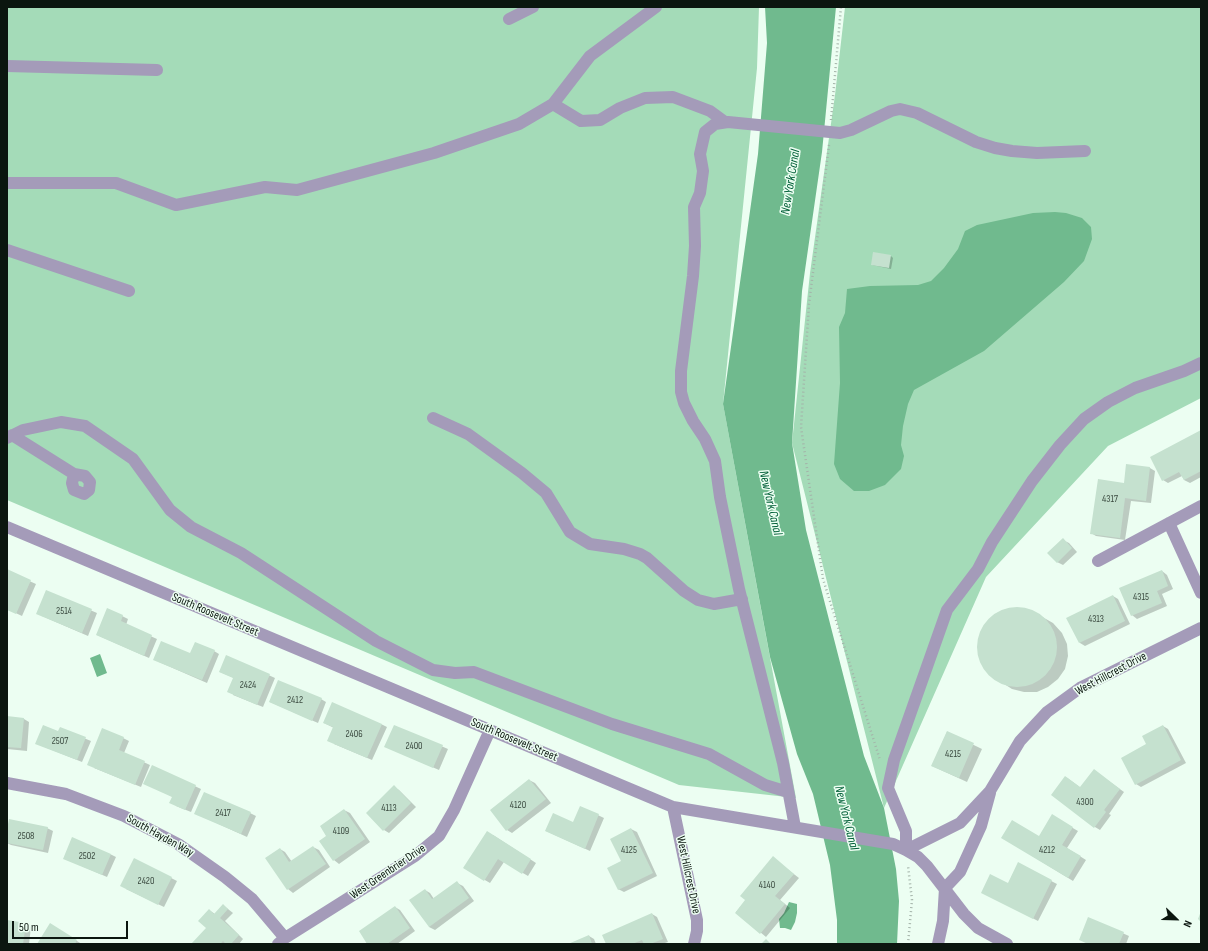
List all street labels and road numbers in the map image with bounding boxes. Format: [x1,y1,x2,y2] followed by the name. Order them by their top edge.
[170,590,260,640] street label: South Roosevelt Street
[1073,649,1149,699] street label: West Hillcrest Drive
[469,715,559,765] street label: South Roosevelt Street
[124,812,196,860] street label: South Hayden Way
[673,835,703,915] street label: West Hillcrest Drive
[347,841,429,903] street label: West Greenbrier Drive

